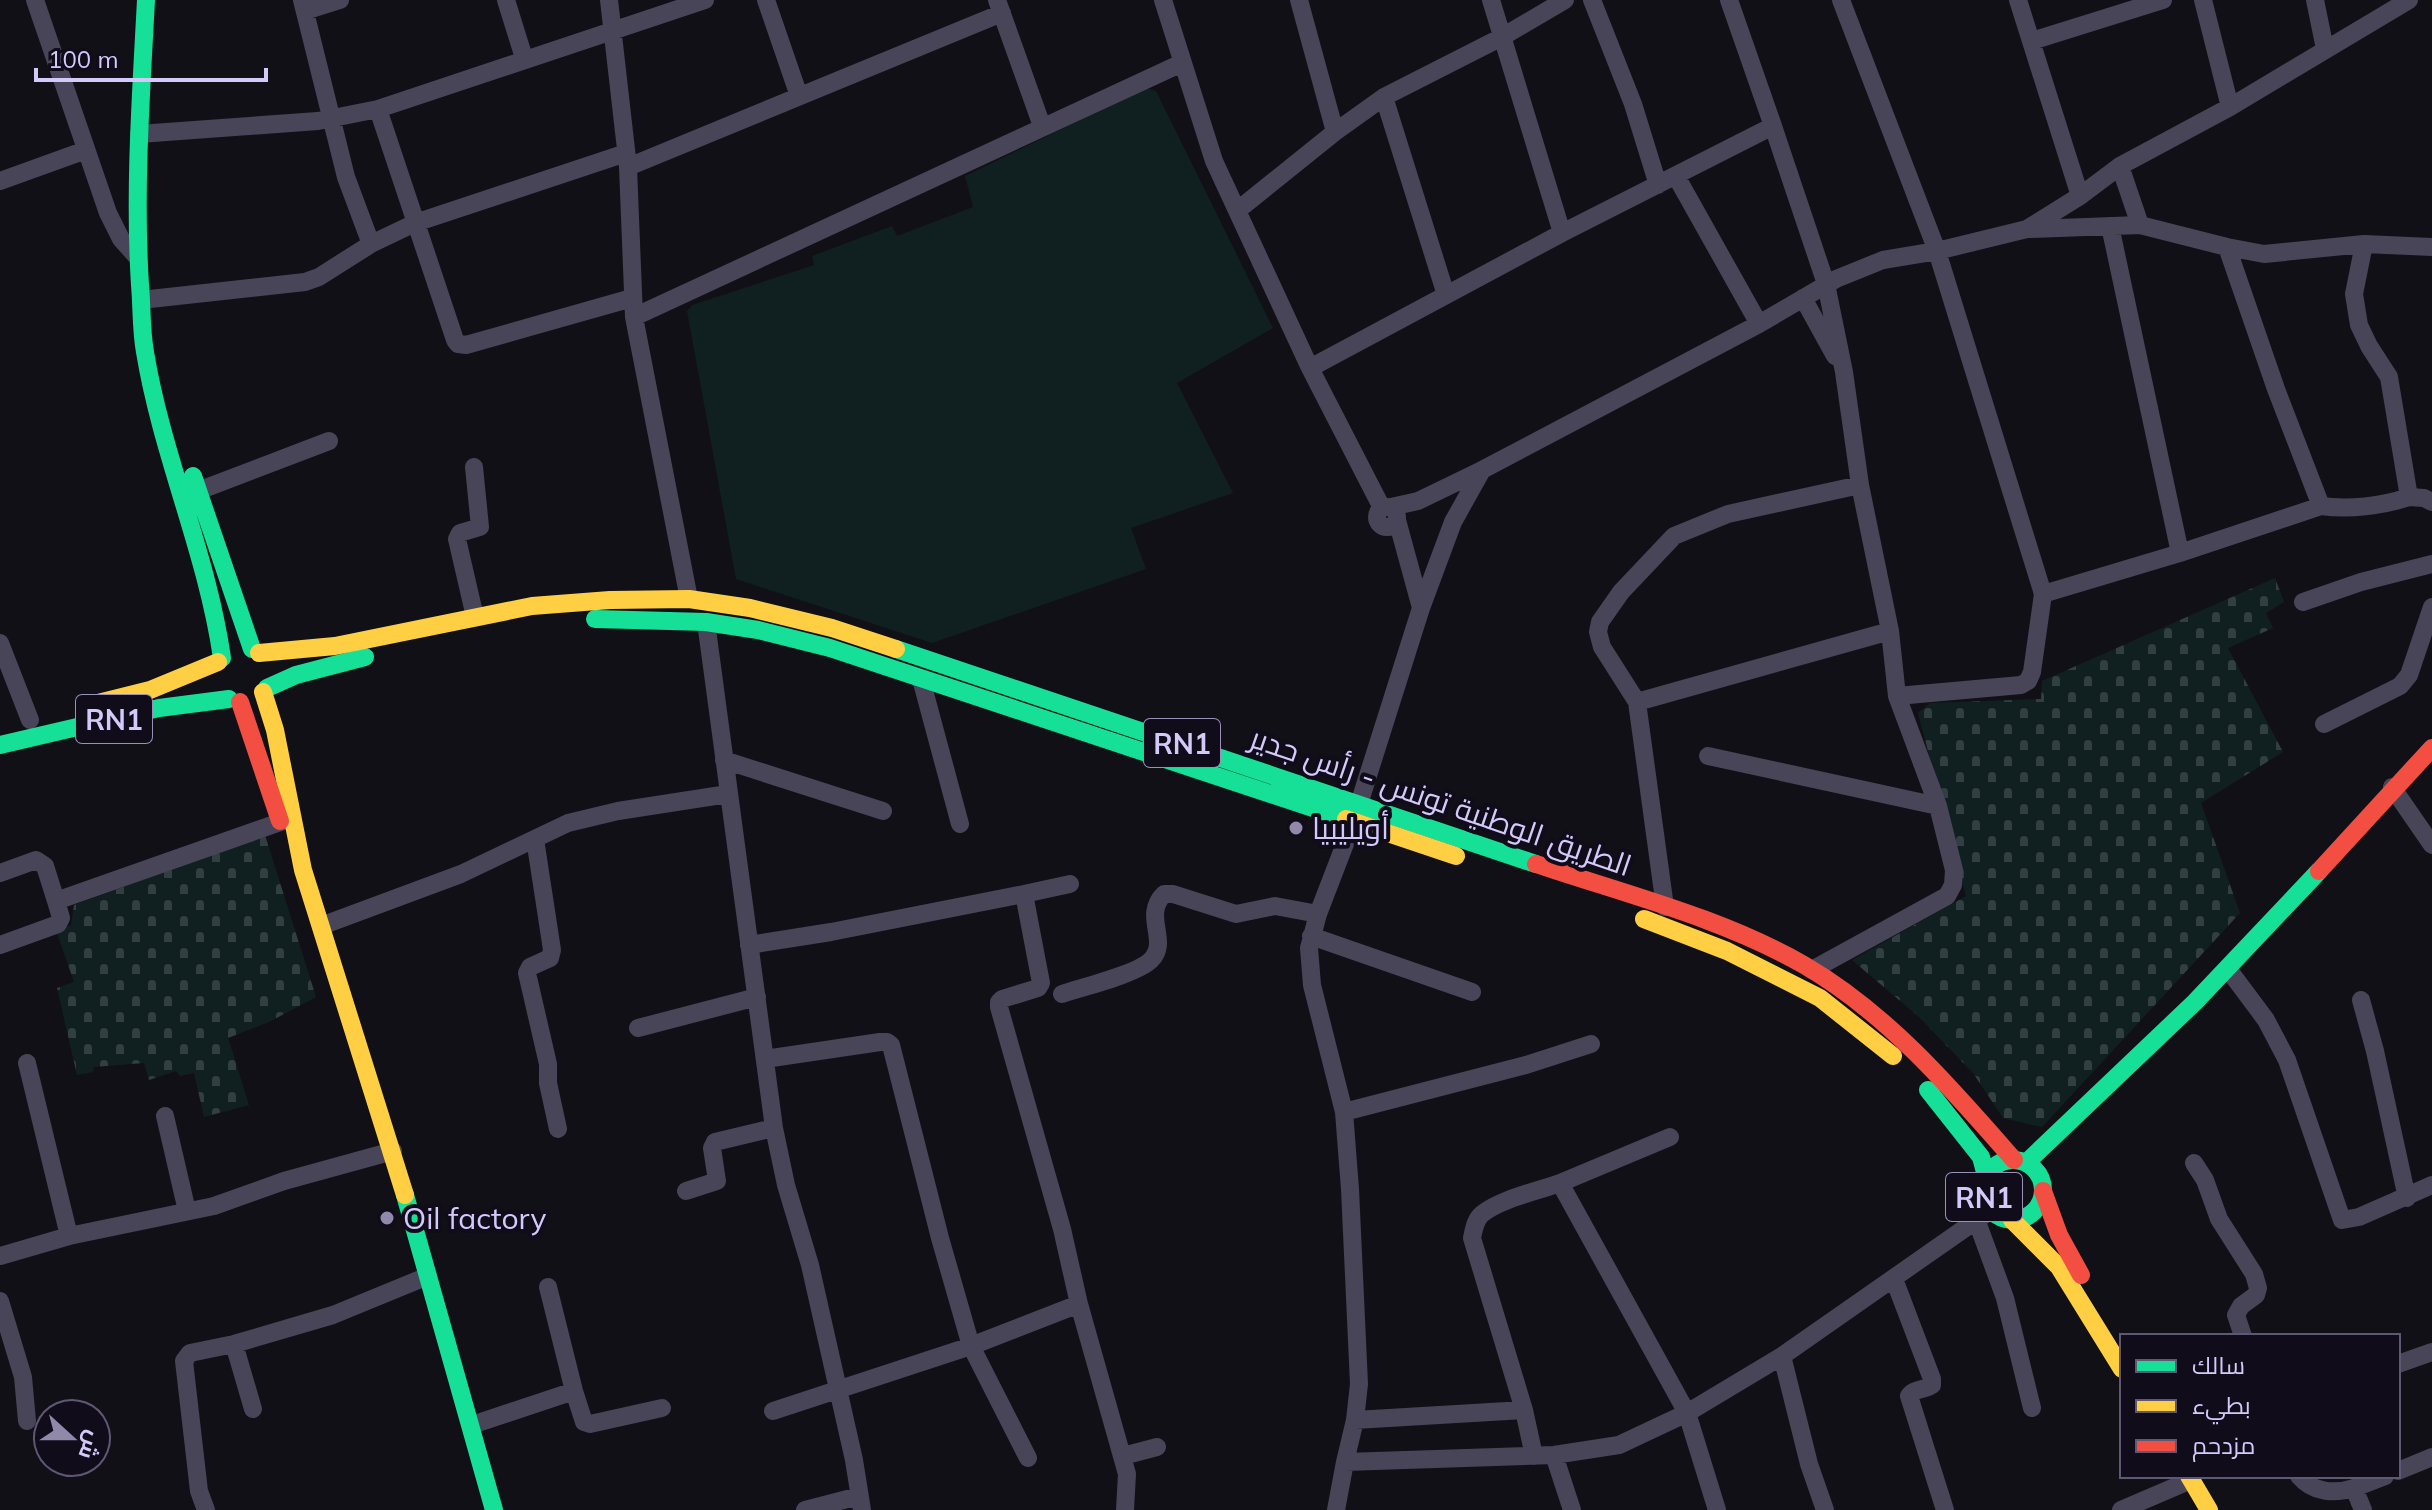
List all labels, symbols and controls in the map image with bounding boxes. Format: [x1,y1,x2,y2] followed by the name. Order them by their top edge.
[36,32,266,82] scale bar
[48,44,119,74] text: 100 m
[76,695,152,743] road number: RN1
[1243,717,1637,884] street label: الطريق الوطنية تونس - رأس جدير
[1144,719,1220,767] road number: RN1
[1312,809,1389,847] place label: أويليبيا
[1287,819,1305,837] marker: أويليبيا
[1946,1173,2022,1221] road number: RN1
[403,1199,546,1237] place label: Oil factory
[378,1209,396,1227] marker: Oil factory
[2120,1334,2400,1478] legend
[2192,1350,2245,1380] text: سالك
[2192,1390,2251,1425] text: بطيء
[32,1398,112,1478] north arrow
[73,1427,109,1463] text: ش
[2192,1430,2255,1462] text: مزدحم

